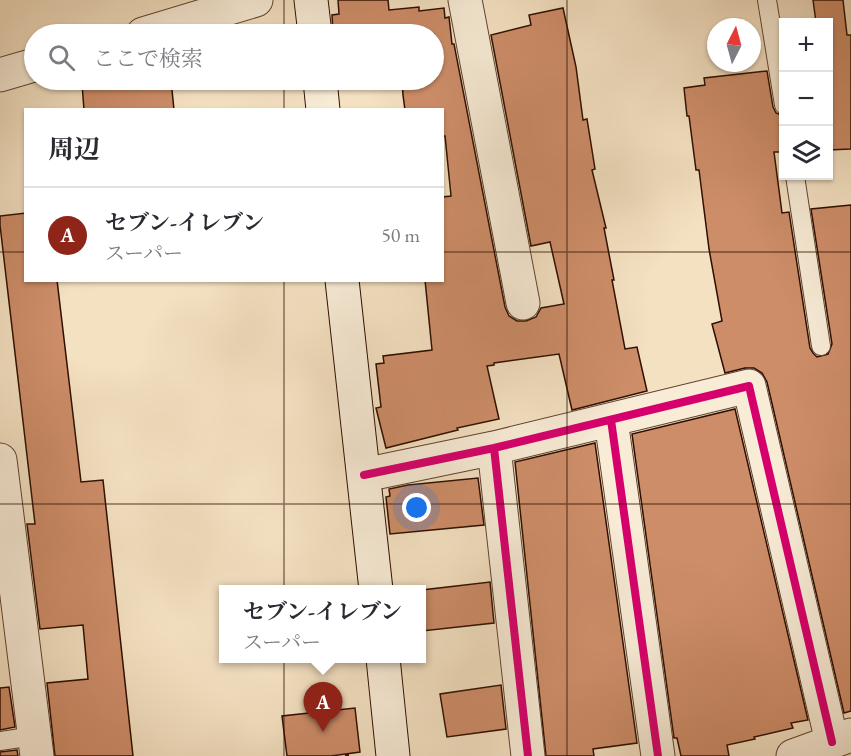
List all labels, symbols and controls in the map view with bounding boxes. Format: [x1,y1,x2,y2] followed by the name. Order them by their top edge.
[707,18,761,72] north arrow
[779,18,833,180] map controls
[779,18,833,72] button: +
[24,24,444,90] search box
[45,41,78,74] icon: search
[93,44,203,73] text: ここで検索
[779,72,833,126] button: −
[779,126,833,180] button: layers
[48,132,100,166] text: 周辺
[105,208,264,237] text: セブン-イレブン
[60,222,75,248] text: A
[381,222,420,248] text: 50 m
[105,240,183,266] text: スーパー
[402,493,431,522] your location
[219,585,426,663] popup
[243,597,402,626] text: セブン-イレブン
[243,629,321,655] text: スーパー
[304,682,342,732] pin: A

